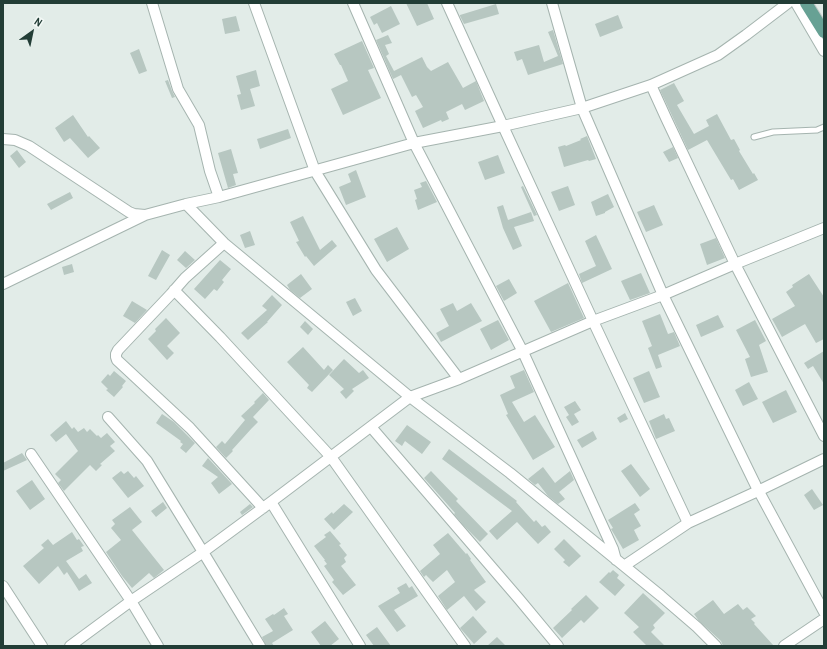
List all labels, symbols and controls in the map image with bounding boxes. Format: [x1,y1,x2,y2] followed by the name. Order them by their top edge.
[12,12,52,52] north arrow
[32,14,45,30] text: N

